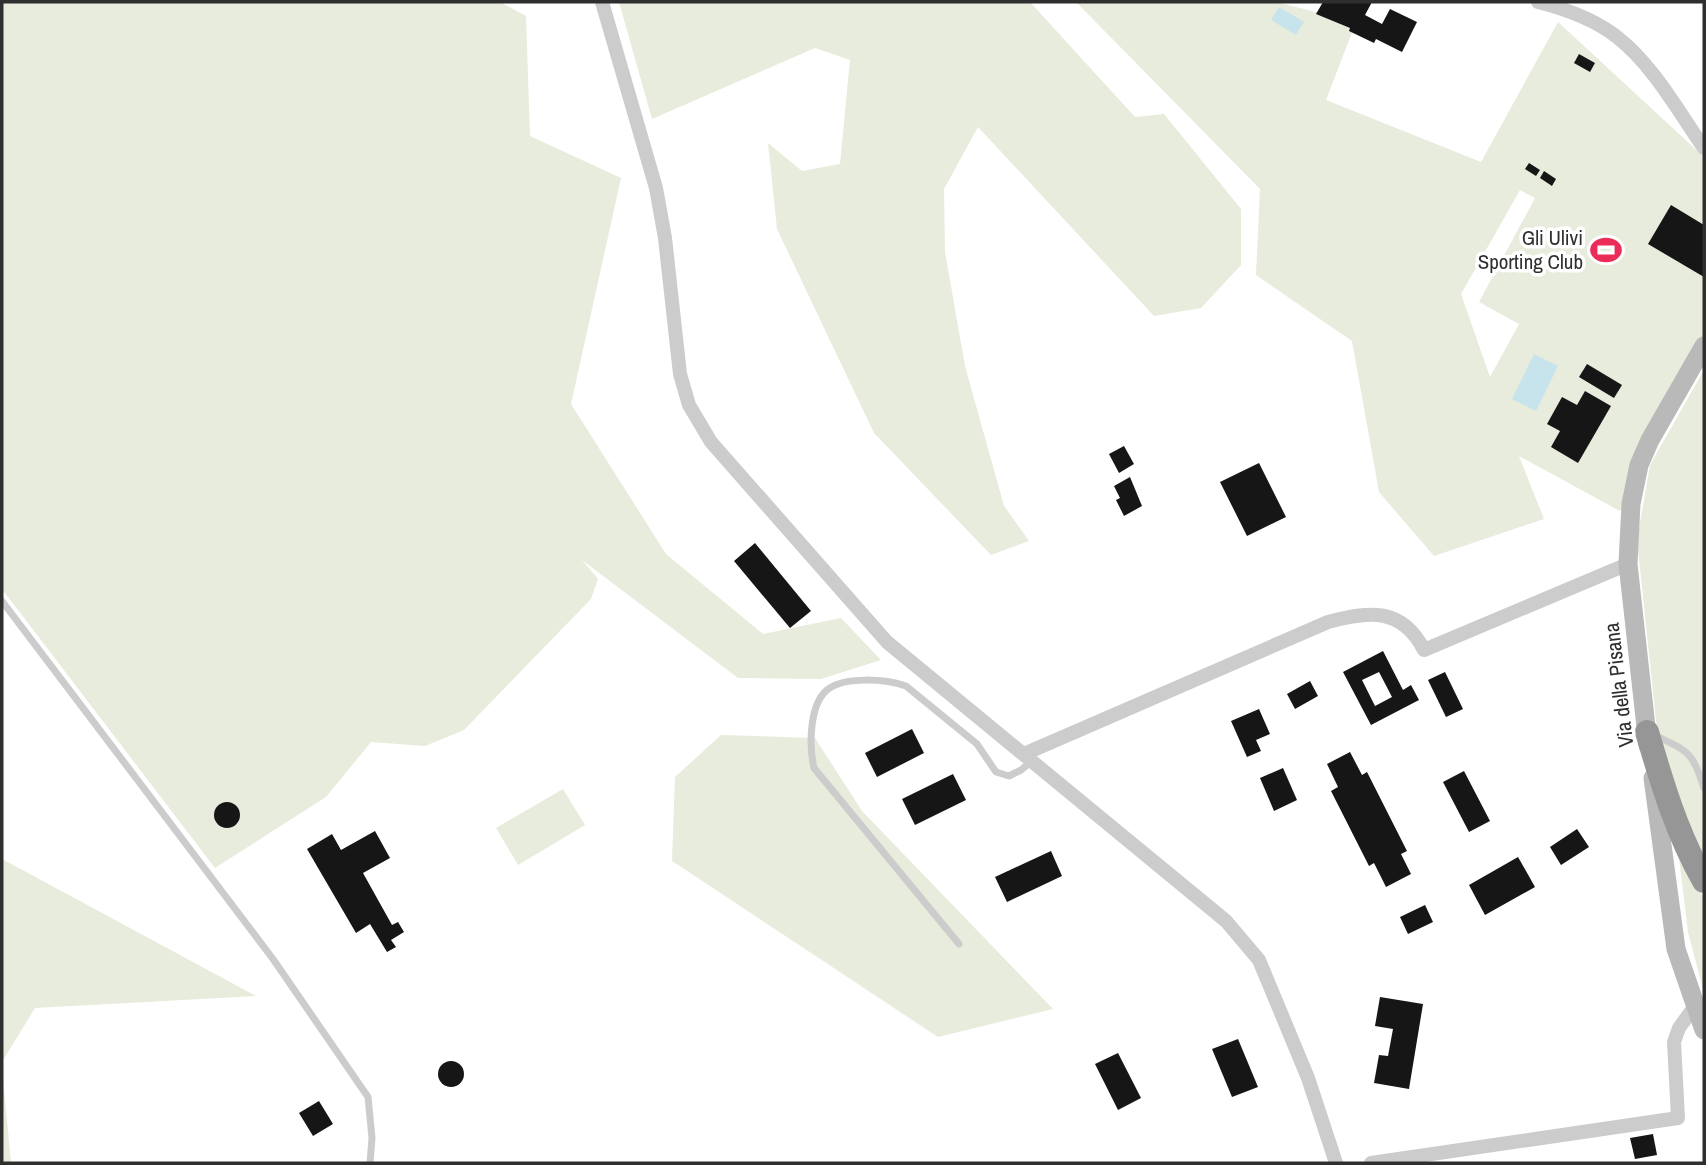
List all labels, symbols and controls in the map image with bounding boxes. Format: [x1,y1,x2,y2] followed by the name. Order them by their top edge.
[1478,223,1583,276] place label: Gli Ulivi Sporting Club
[1589,233,1623,267] sports icon: Gli Ulivi Sporting Club
[1596,621,1641,749] street label: Via della Pisana

